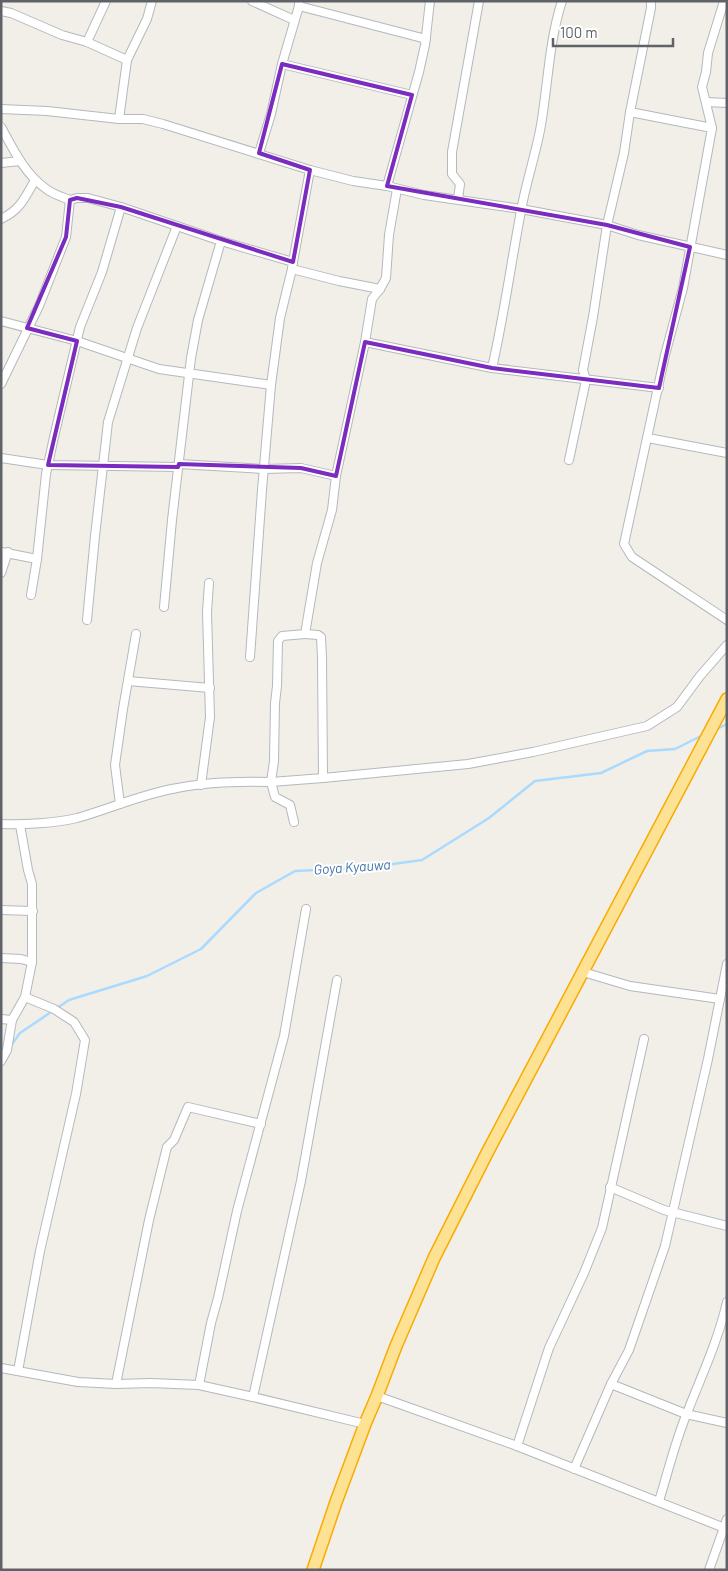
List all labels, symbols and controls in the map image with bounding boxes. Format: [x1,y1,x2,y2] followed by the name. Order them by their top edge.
[553,15,673,47] scale bar
[560,23,598,41] text: 100 m
[313,855,391,878] water label: Goya Kyauwa

